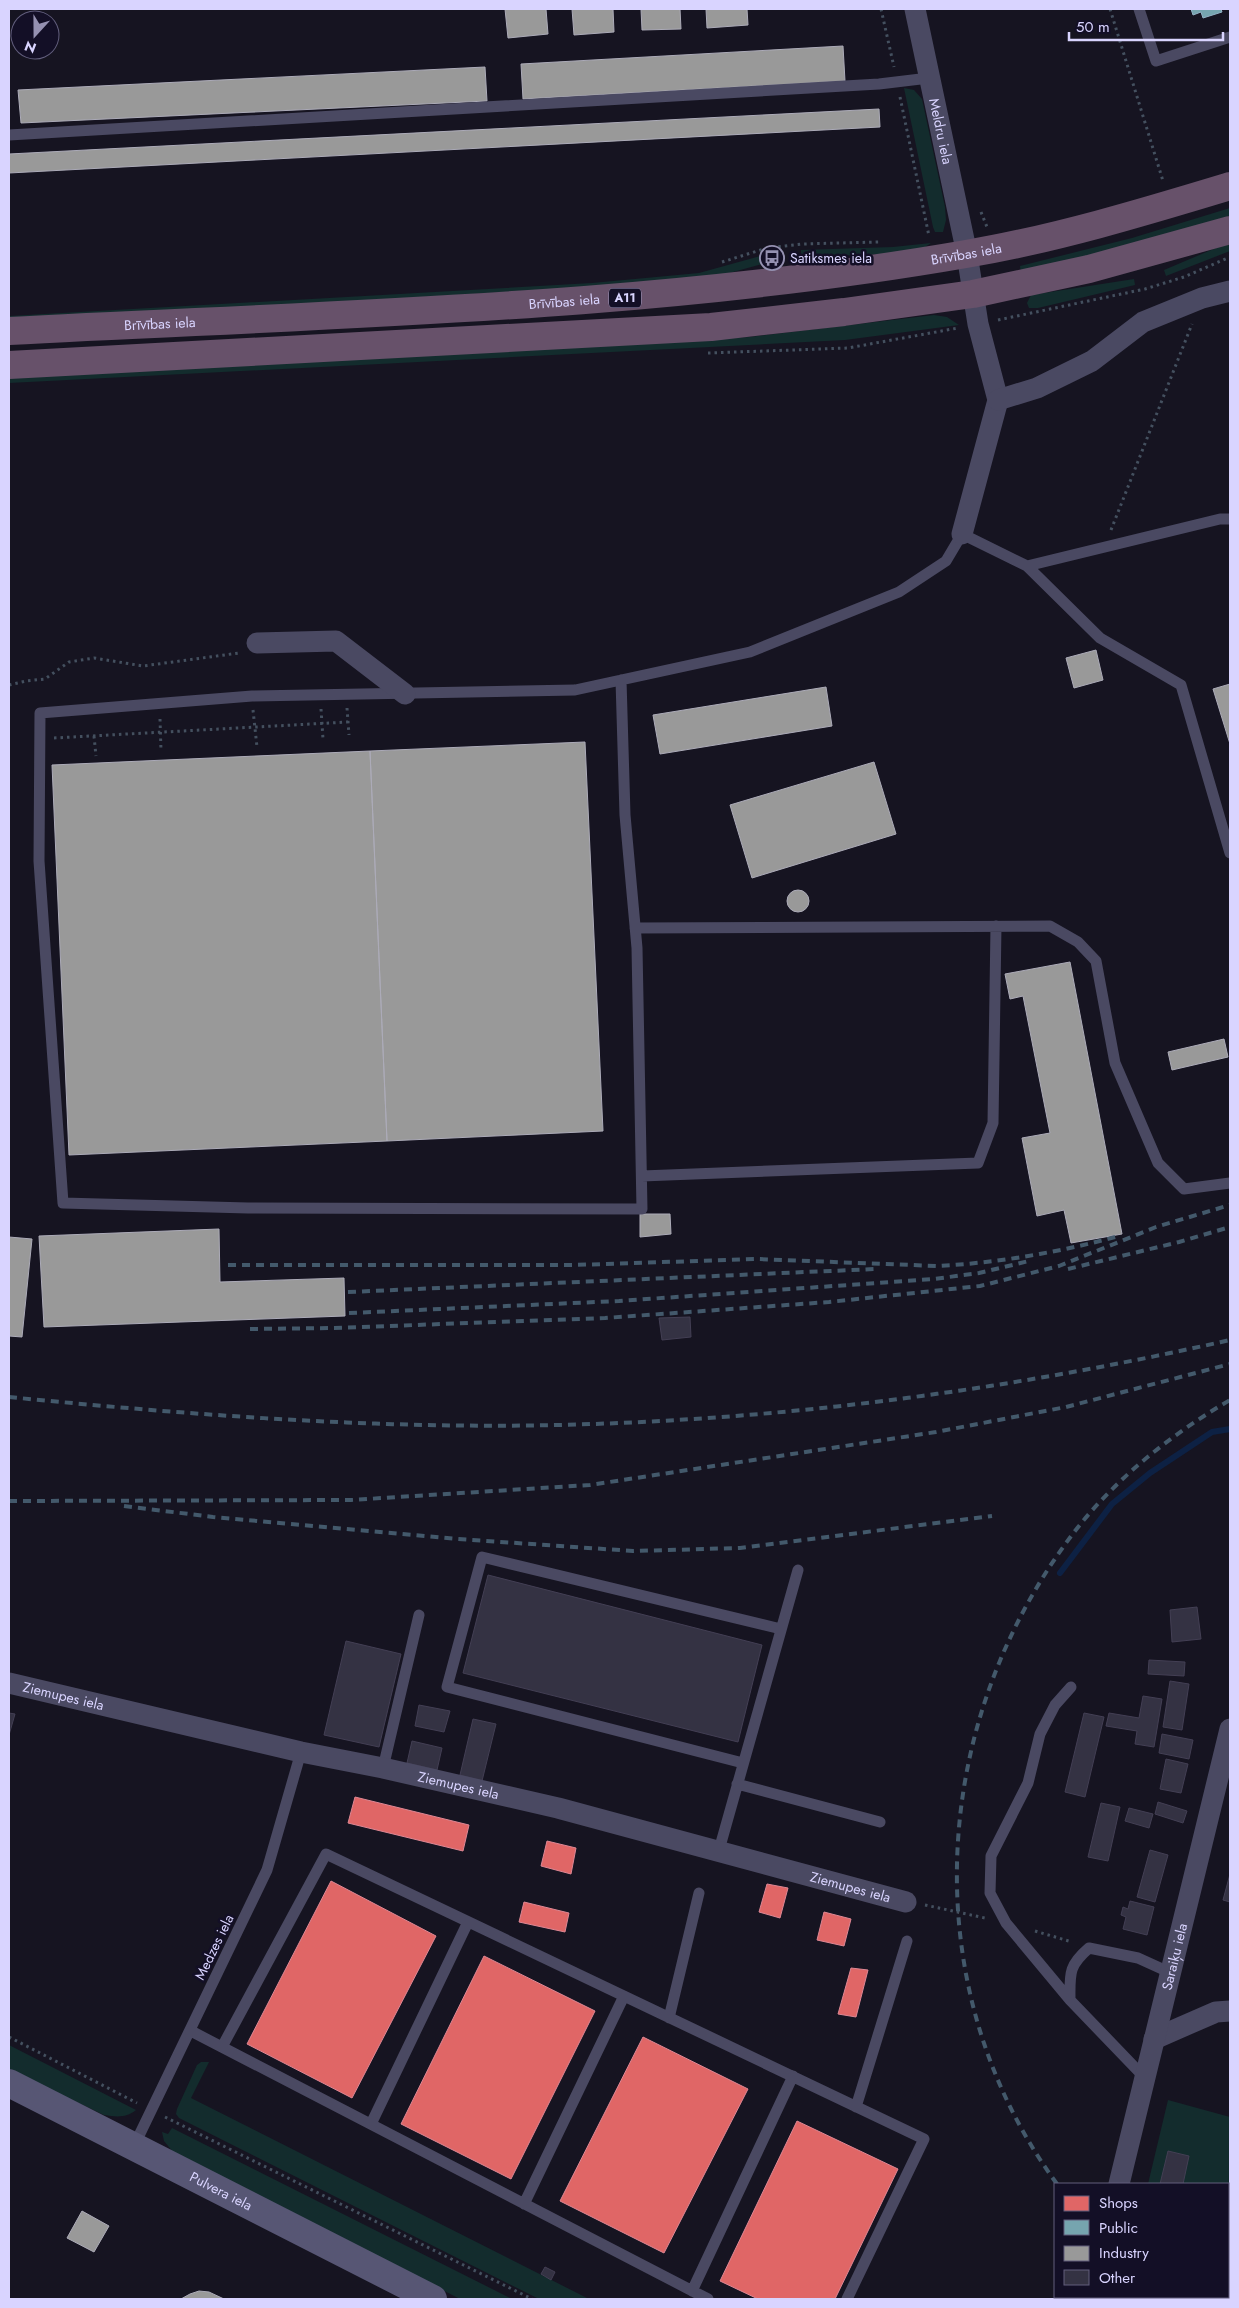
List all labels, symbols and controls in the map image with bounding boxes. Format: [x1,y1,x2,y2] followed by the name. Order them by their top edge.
[10,10,60,60] north arrow
[1069,10,1223,42] scale bar
[1076,16,1110,38] text: 50 m
[22,36,39,58] text: N
[924,96,958,166] street label: Meldru iela
[929,238,1003,270] street label: Brīvības iela
[759,245,785,271] bus stop icon: Satiksmes iela
[790,248,872,268] place label: Satiksmes iela
[609,288,641,308] road number: A11
[528,289,601,314] street label: Brīvības iela
[124,312,196,335] street label: Brīvības iela
[21,1677,106,1715] street label: Ziemupes iela
[416,1766,501,1804] street label: Ziemupes iela
[808,1867,893,1907] street label: Ziemupes iela
[190,1911,238,1983] street label: Medzes iela
[1157,1921,1192,1992] street label: Saraiķu iela
[186,2167,256,2215] street label: Pulvera iela
[1054,2183,1229,2298] legend
[1099,2192,1138,2214] text: Shops
[1099,2217,1138,2239] text: Public
[1099,2242,1149,2264] text: Industry
[1099,2267,1136,2289] text: Other

